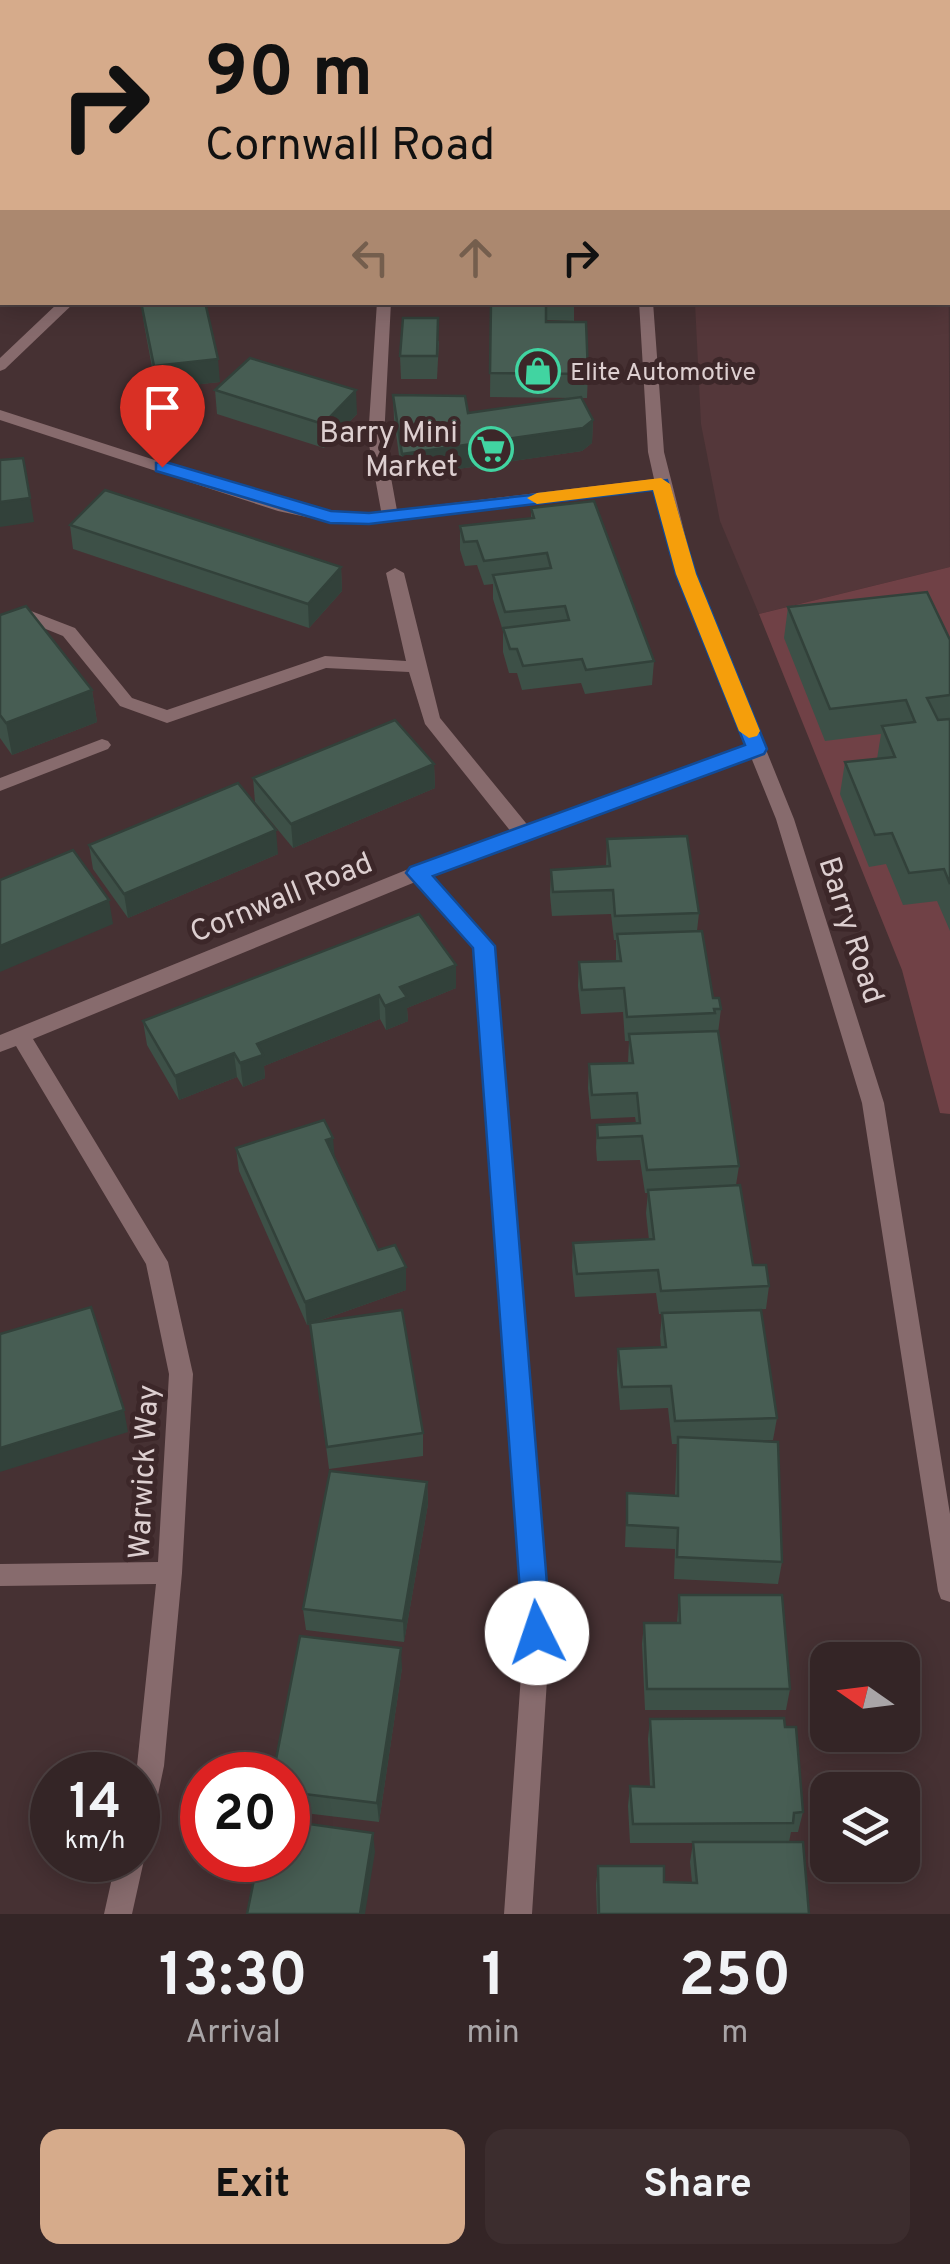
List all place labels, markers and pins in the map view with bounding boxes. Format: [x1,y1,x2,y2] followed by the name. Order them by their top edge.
[515,348,561,394] shop icon: Elite Automotive
[570,358,756,390] place label: Elite Automotive
[120,365,205,468] pin
[319,416,458,487] place label: Barry Mini Market
[468,426,514,472] supermarket icon: Barry Mini Market

